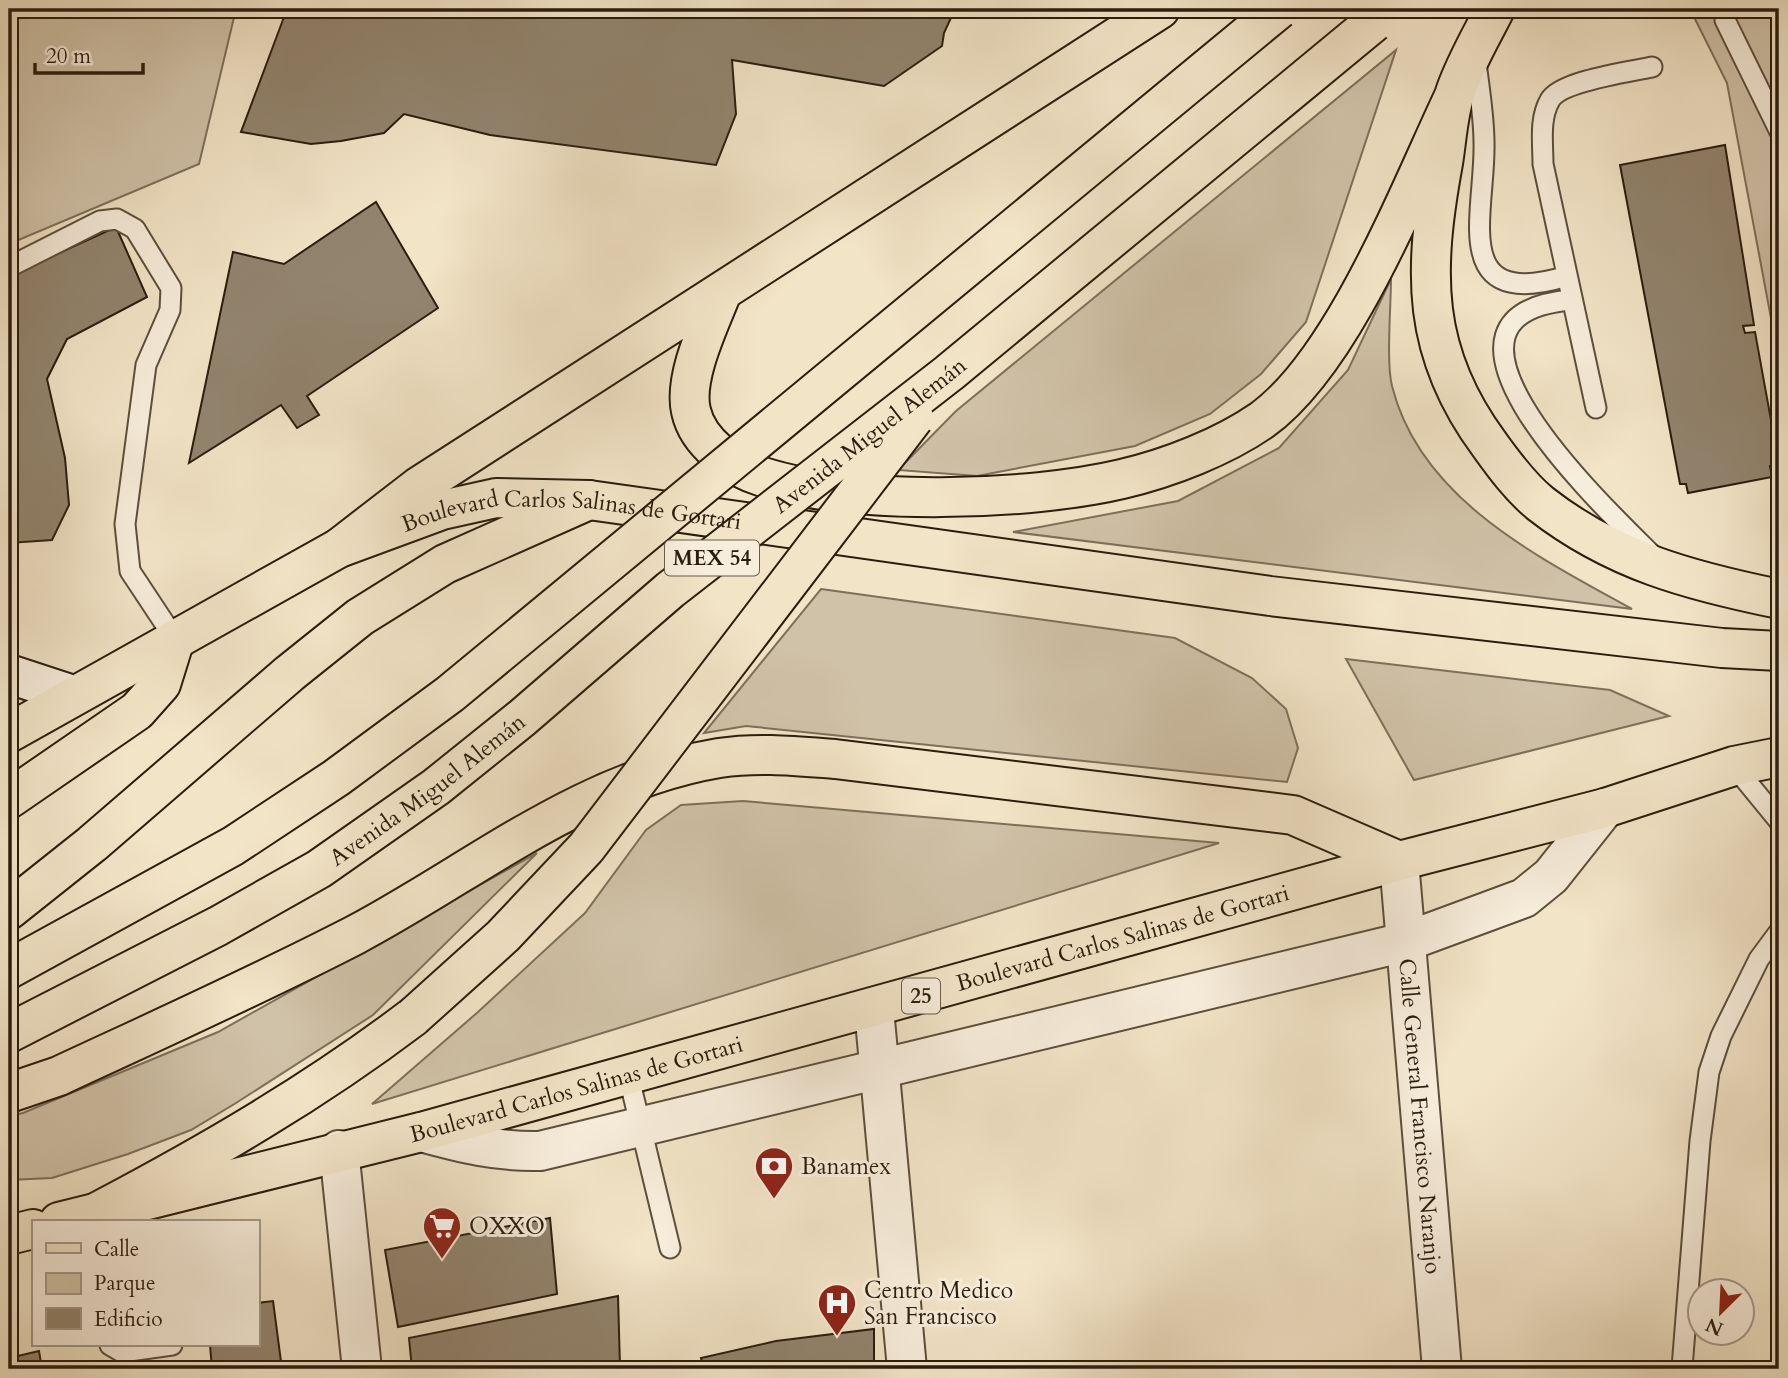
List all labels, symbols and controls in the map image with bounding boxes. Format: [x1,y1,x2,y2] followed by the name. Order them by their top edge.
[35,32,144,76] scale bar
[46,42,91,71] text: 20 m
[766,350,973,521] street label: Avenida Miguel Alemán
[397,483,743,540] street label: Boulevard Carlos Salinas de Gortari
[665,540,759,576] road number: MEX 54
[323,706,532,873] street label: Avenida Miguel Alemán
[953,877,1293,999] street label: Boulevard Carlos Salinas de Gortari
[1391,957,1449,1275] street label: Calle General Francisco Naranjo
[902,978,940,1014] road number: 25
[407,1029,746,1150] street label: Boulevard Carlos Salinas de Gortari
[753,1145,795,1200] bank icon: Banamex
[801,1151,891,1182] place label: Banamex
[421,1205,463,1260] supermarket icon: OXXO
[469,1211,545,1242] place label: OXXO
[32,1220,259,1346] legend
[94,1235,139,1264] text: Calle
[94,1269,155,1298] text: Parque
[864,1275,1013,1332] place label: Centro Medico San Francisco
[1686,1276,1756,1346] north arrow
[816,1282,858,1337] hospital icon: Centro Medico San Francisco
[94,1305,163,1334] text: Edificio
[1701,1311,1727,1342] text: N

